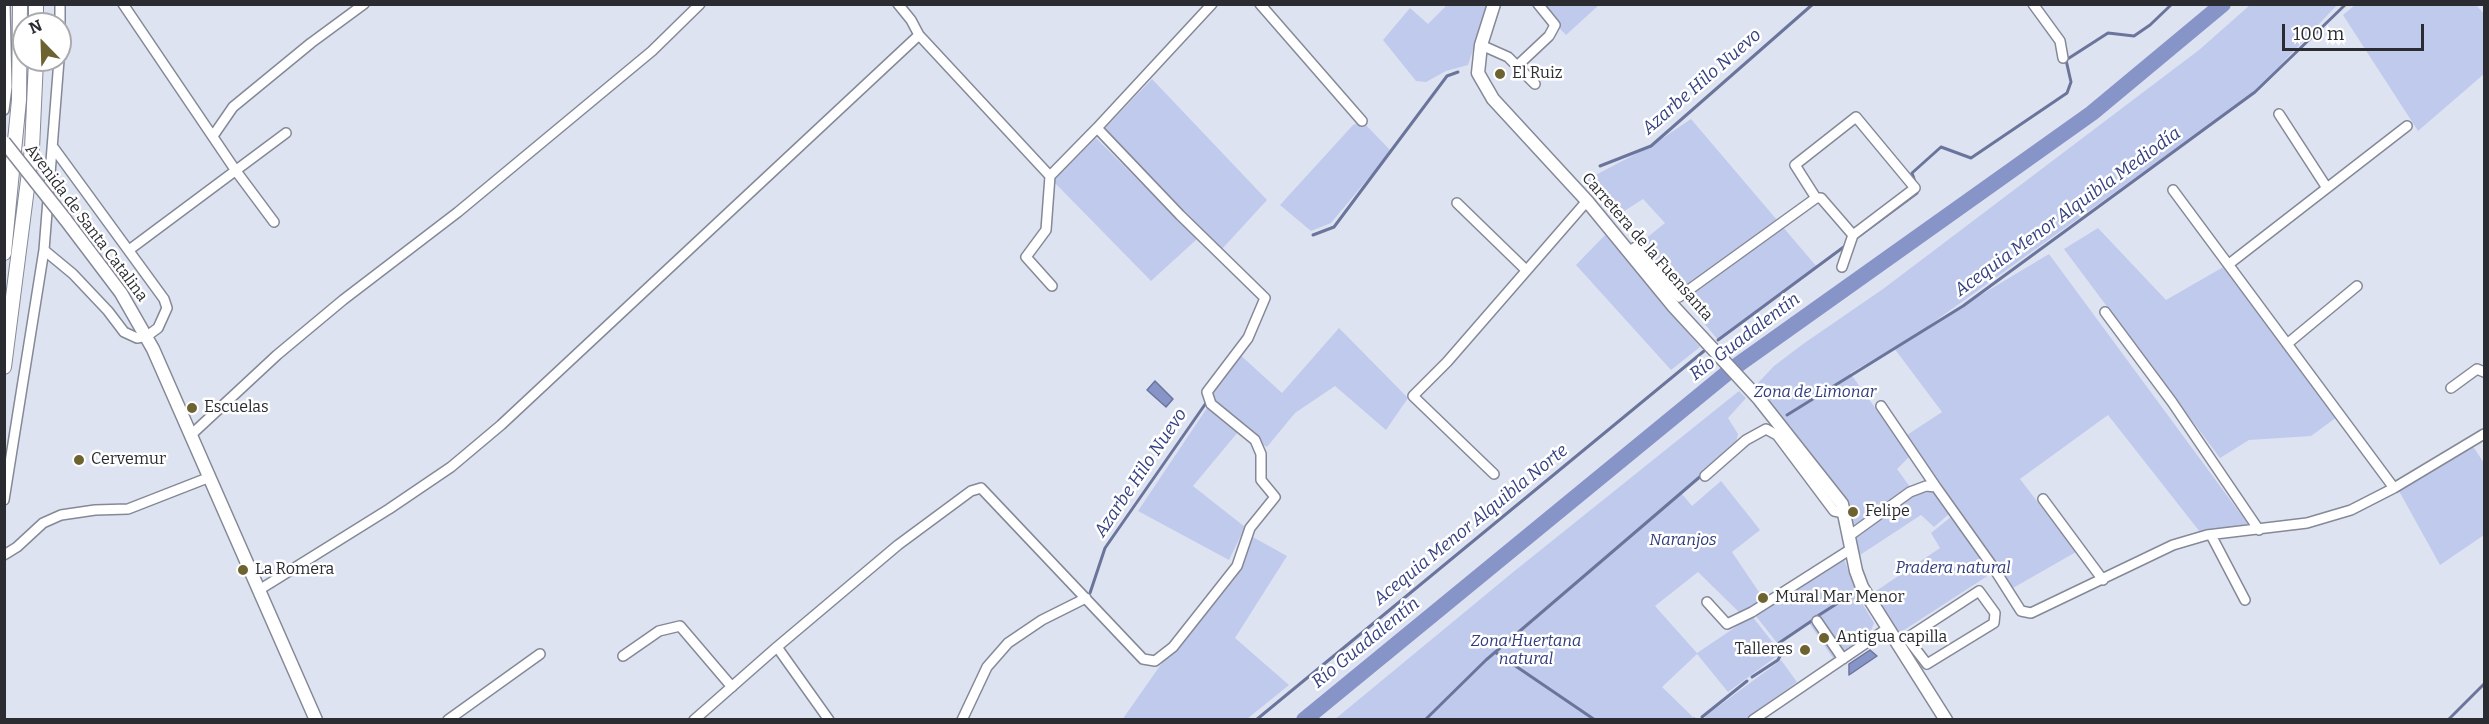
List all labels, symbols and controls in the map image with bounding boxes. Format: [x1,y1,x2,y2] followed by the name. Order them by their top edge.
[12,12,72,72] north arrow
[2285,12,2428,50] scale bar
[26,16,45,38] text: N
[2293,23,2344,45] text: 100 m
[1638,25,1766,139] water label: Azarbe Hilo Nuevo
[1512,64,1562,84] place label: El Ruiz
[1493,67,1507,81] marker: El Ruiz
[1951,123,2185,301] water label: Acequia Menor Alquibla Mediodía
[21,141,151,305] street label: Avenida de Santa Catalina
[1577,169,1717,325] street label: Carretera de la Fuensanta
[1686,289,1804,385] water label: Río Guadalentín
[1754,383,1876,403] park label: Zona de Limonar
[204,398,269,418] place label: Escuelas
[185,401,199,415] marker: Escuelas
[1090,405,1192,541] water label: Azarbe Hilo Nuevo
[1370,440,1572,610] water label: Acequia Menor Alquibla Norte
[91,450,166,470] place label: Cervemur
[72,453,86,467] marker: Cervemur
[1865,502,1910,522] place label: Felipe
[1846,505,1860,519] marker: Felipe
[1649,531,1717,551] park label: Naranjos
[1895,559,2011,579] park label: Pradera natural
[255,560,334,580] place label: La Romera
[236,563,250,577] marker: La Romera
[1775,588,1904,608] place label: Mural Mar Menor
[1756,591,1770,605] marker: Mural Mar Menor
[1308,593,1424,693] water label: Río Guadalentín
[1836,628,1947,648] place label: Antigua capilla
[1817,631,1831,645] marker: Antigua capilla
[1471,632,1581,670] park label: Zona Huertana natural
[1735,640,1793,660] place label: Talleres
[1798,643,1812,657] marker: Talleres

